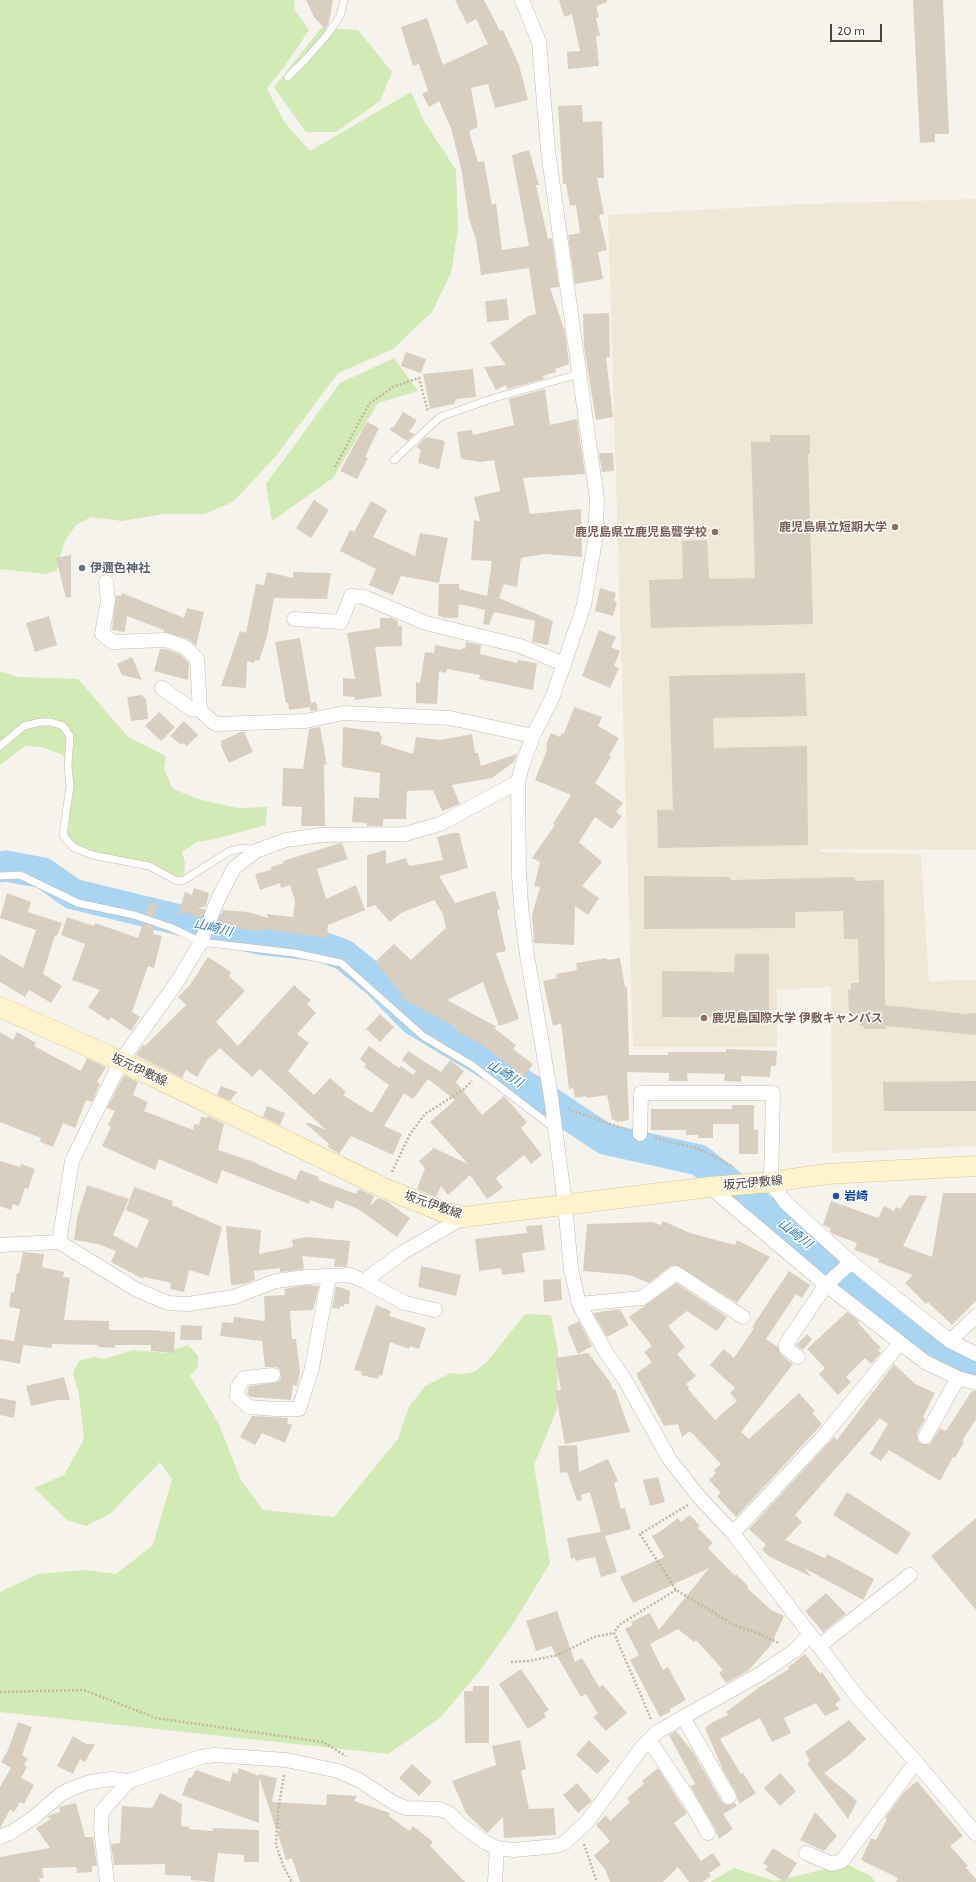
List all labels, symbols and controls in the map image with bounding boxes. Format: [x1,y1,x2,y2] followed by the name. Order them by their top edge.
[832,16,884,42] scale bar
[837,23,865,38] text: 20 m
[779,520,887,534] place label: 鹿児島県立短期大学
[890,522,900,532] marker: 鹿児島県立短期大学
[575,525,707,539] place label: 鹿児島県立鹿児島聾学校
[710,527,720,537] marker: 鹿児島県立鹿児島聾学校
[90,561,150,575] place label: 伊邇色神社
[77,563,87,573] marker: 伊邇色神社
[192,916,234,940] water label: 山崎川
[712,1011,883,1025] place label: 鹿児島国際大学 伊敷キャンパス
[699,1013,709,1023] marker: 鹿児島国際大学 伊敷キャンパス
[109,1051,169,1089] street label: 坂元伊敷線
[484,1057,526,1091] water label: 山崎川
[722,1173,784,1193] street label: 坂元伊敷線
[402,1188,464,1222] street label: 坂元伊敷線
[844,1189,868,1203] place label: 岩崎
[831,1191,841,1201] marker: 岩崎
[775,1216,815,1252] water label: 山崎川

